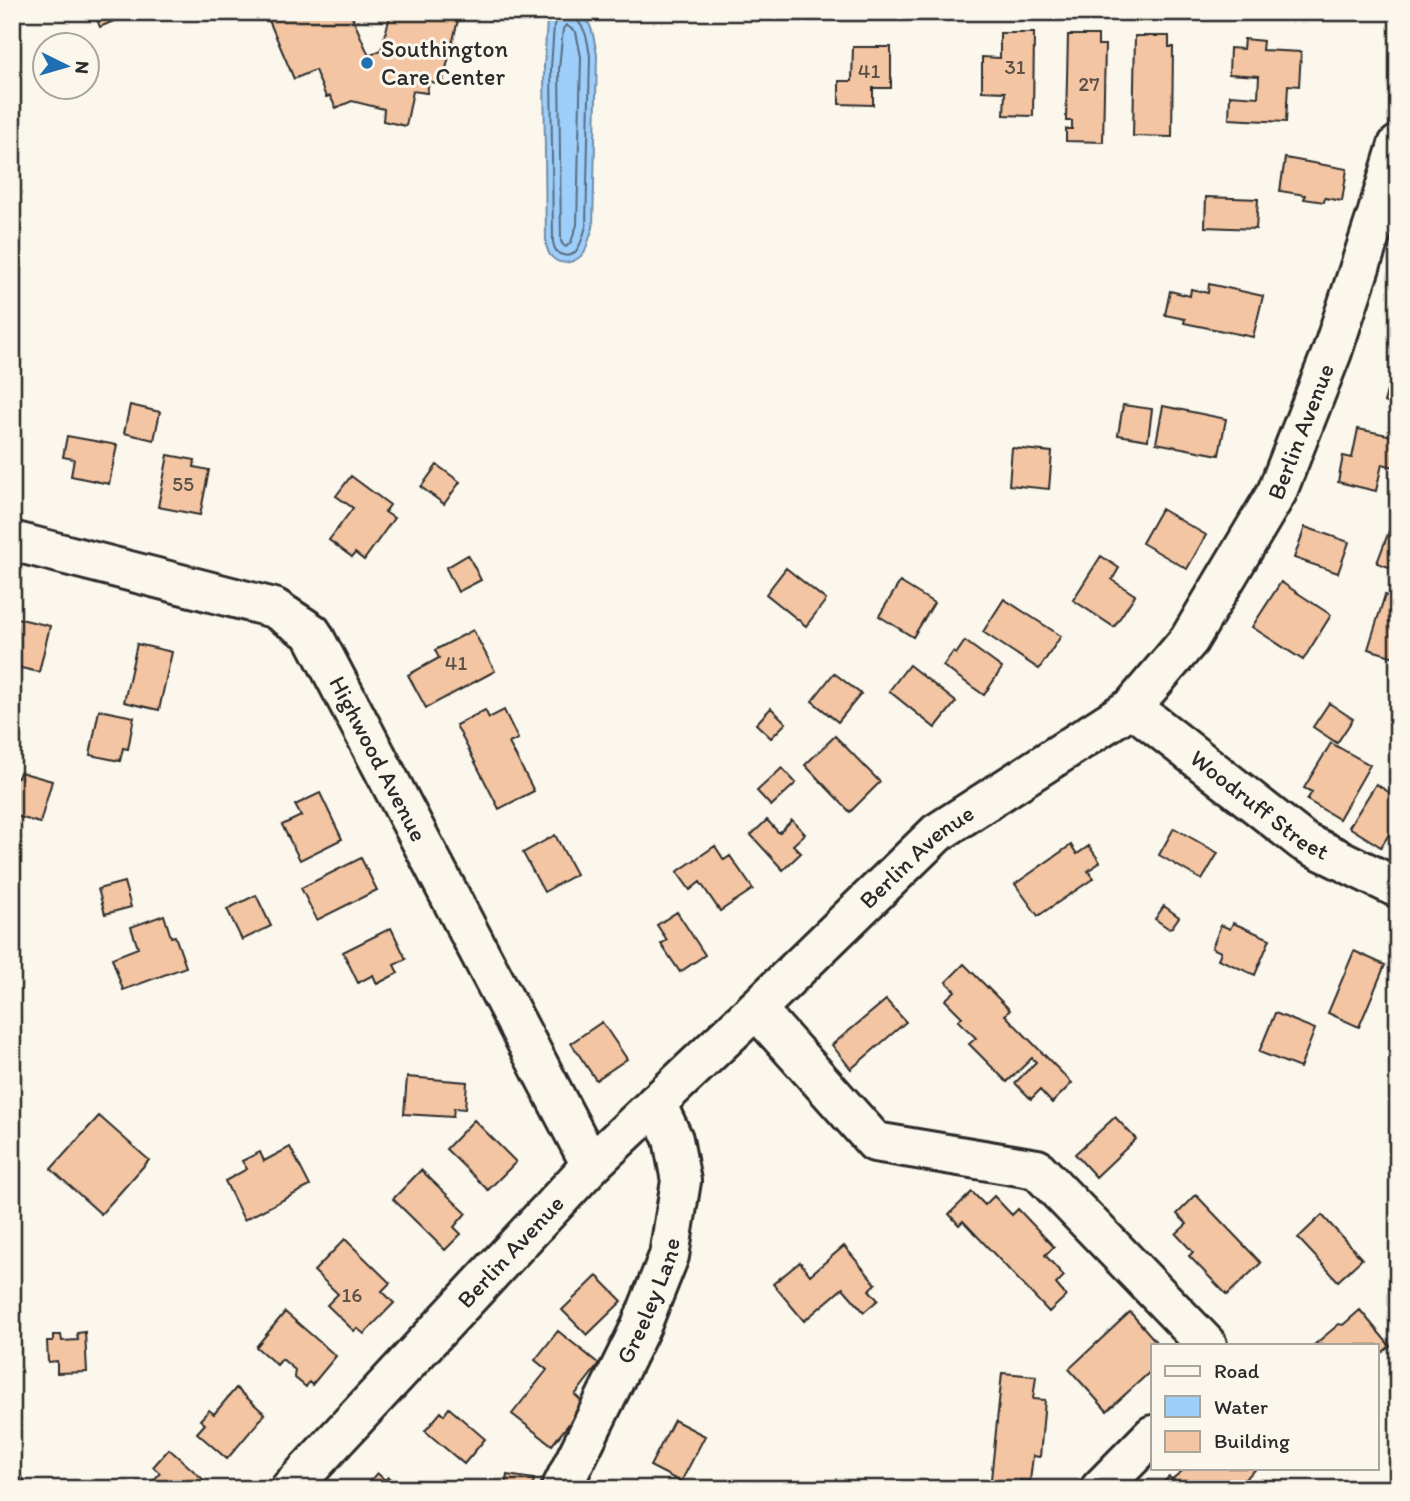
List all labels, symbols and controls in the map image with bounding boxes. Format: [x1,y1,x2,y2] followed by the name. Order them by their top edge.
[32,32,102,102] north arrow
[381,34,508,91] place label: Southington Care Center
[1004,54,1026,79] house number: 31
[359,55,375,71] marker: Southington Care Center
[858,58,880,83] house number: 41
[70,60,94,75] text: N
[1078,71,1100,96] house number: 27
[1261,359,1340,504] street label: Berlin Avenue
[172,471,194,496] house number: 55
[445,650,467,675] house number: 41
[323,671,434,846] street label: Highwood Avenue
[1184,743,1334,866] street label: Woodruff Street
[853,798,979,915] street label: Berlin Avenue
[451,1189,570,1314] street label: Berlin Avenue
[610,1236,686,1368] street label: Greeley Lane
[342,1282,362,1307] house number: 16
[1151,1344,1378,1470] legend
[1214,1358,1260,1383] text: Road
[1214,1394,1268,1419] text: Water
[1214,1428,1290,1453] text: Building

